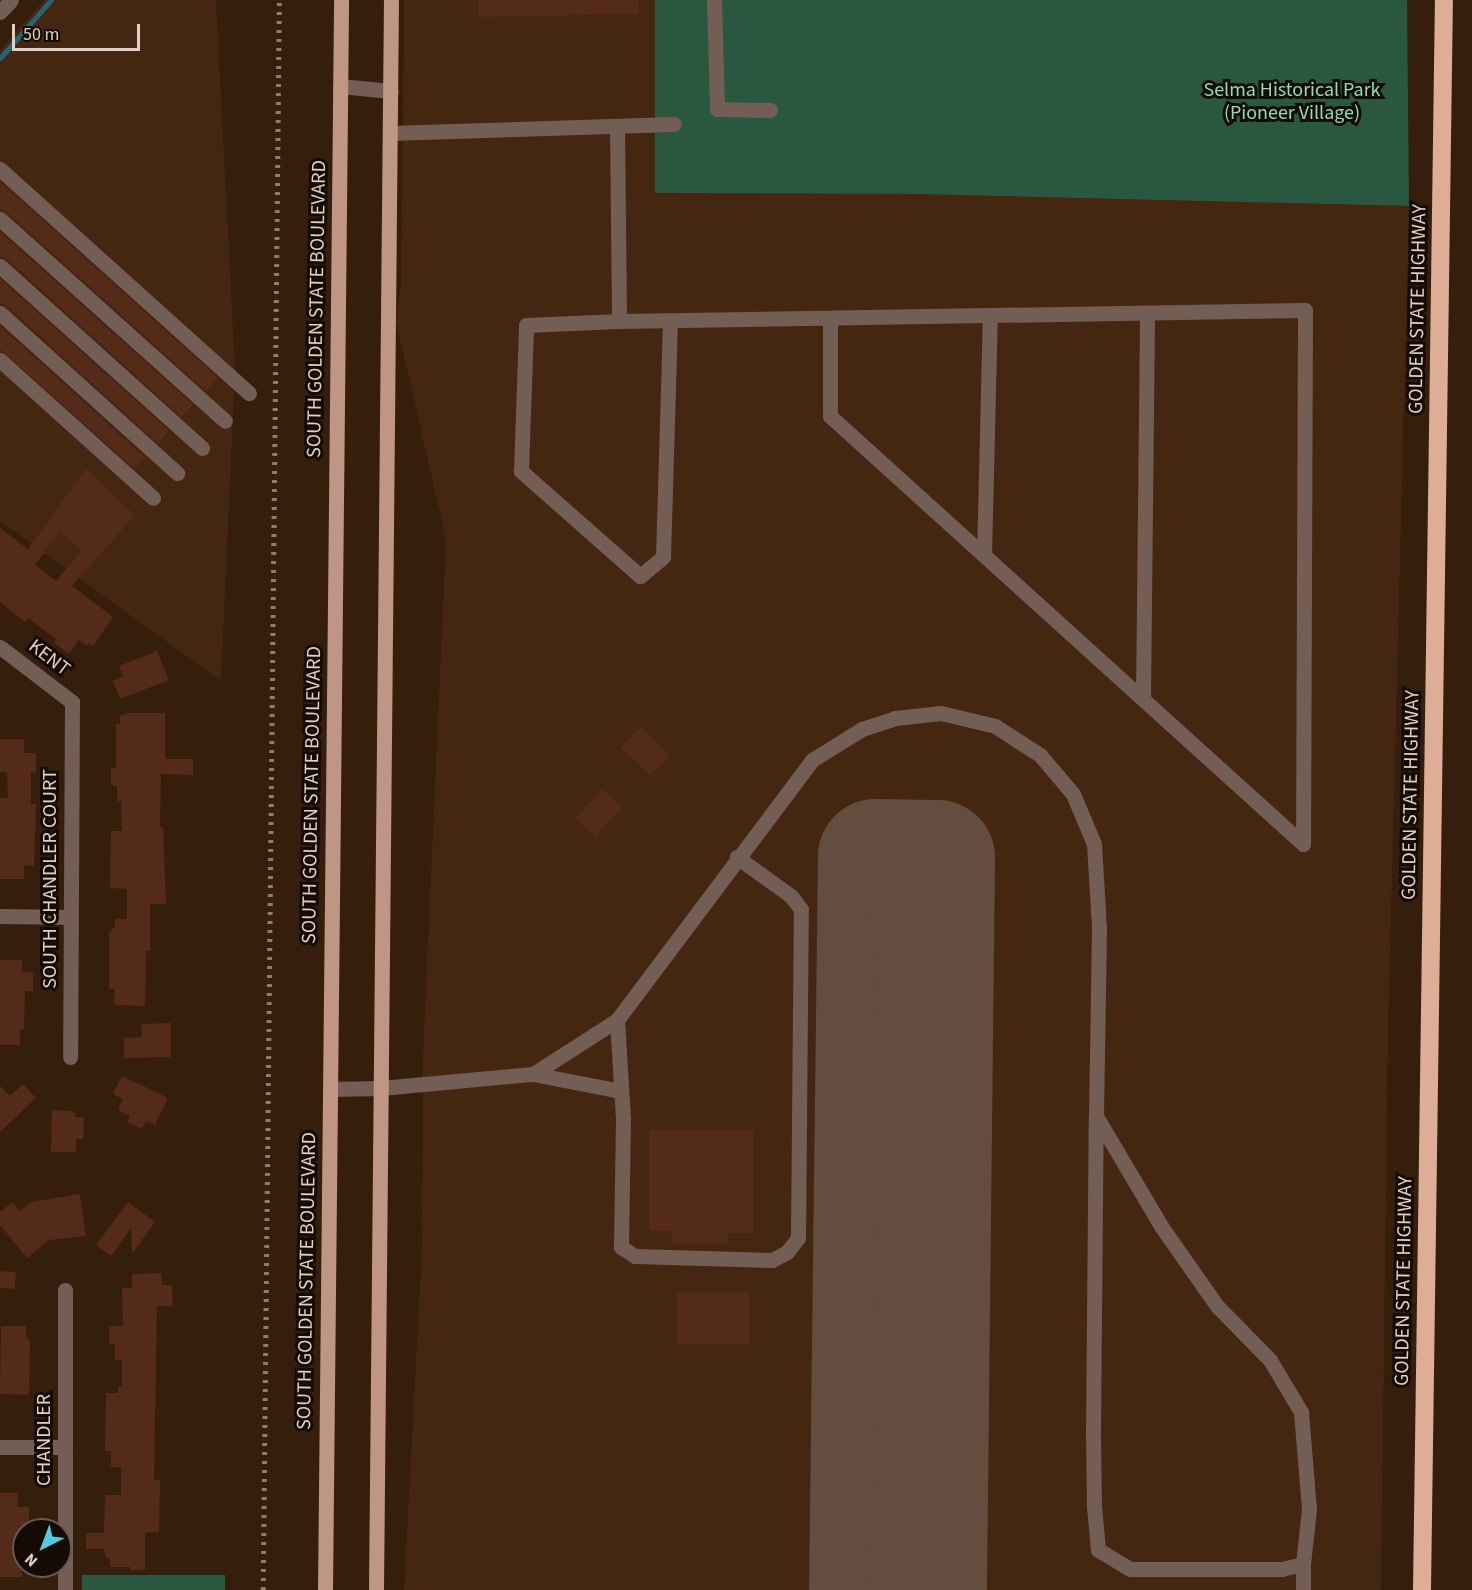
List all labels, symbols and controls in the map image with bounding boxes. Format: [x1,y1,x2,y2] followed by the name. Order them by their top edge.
[15,12,142,50] scale bar
[23,22,59,47] text: 50 m
[1204,78,1380,125] park label: Selma Historical Park (Pioneer Village)
[302,160,332,458] street label: SOUTH GOLDEN STATE BOULEVARD
[1404,204,1432,414] street label: GOLDEN STATE HIGHWAY
[23,635,75,681] street label: KENT
[297,646,327,944] street label: SOUTH GOLDEN STATE BOULEVARD
[1397,690,1425,900] street label: GOLDEN STATE HIGHWAY
[38,769,62,989] street label: SOUTH CHANDLER COURT
[292,1132,322,1430] street label: SOUTH GOLDEN STATE BOULEVARD
[1390,1176,1418,1386] street label: GOLDEN STATE HIGHWAY
[32,1394,56,1486] street label: CHANDLER
[12,1518,72,1578] north arrow
[20,1548,43,1572] text: N

